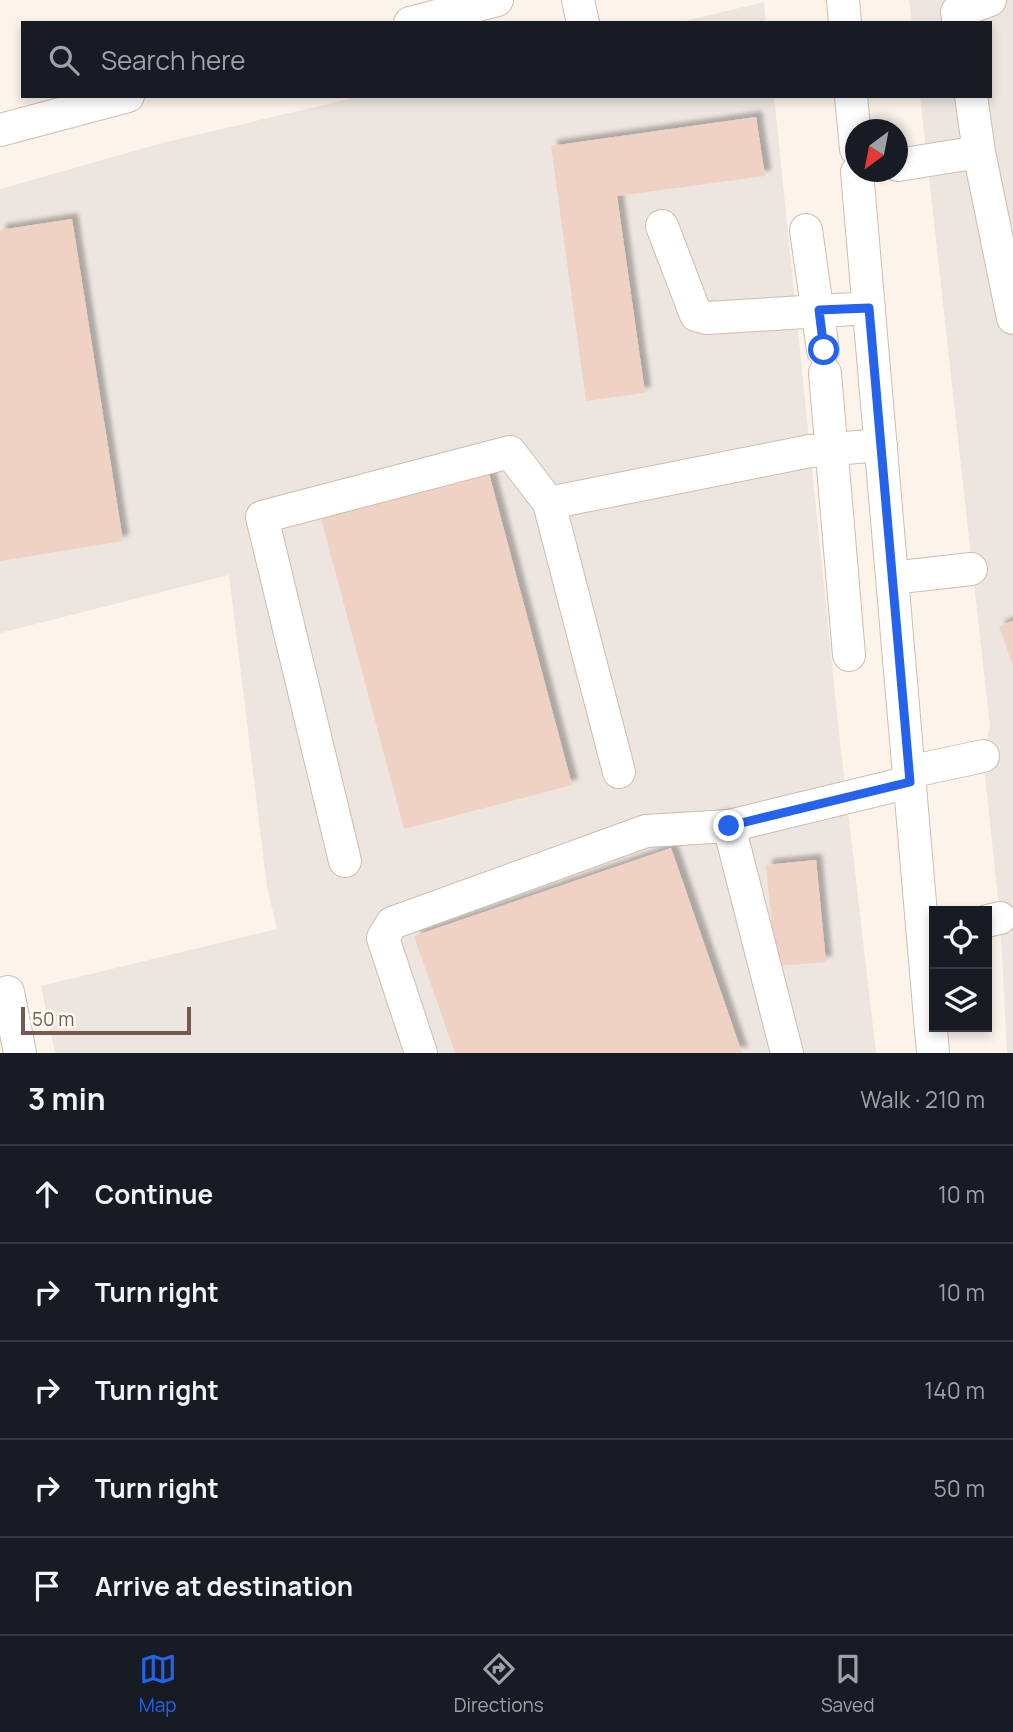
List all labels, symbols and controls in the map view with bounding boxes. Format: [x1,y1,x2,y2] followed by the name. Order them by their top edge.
[21,21,992,98] search box
[45,41,83,79] icon: search
[101,42,246,78] text: Search here
[845,119,908,182] north arrow
[808,334,839,365] route start
[713,810,744,841] route end
[929,906,992,1032] map controls
[929,906,992,969] button: locate
[929,969,992,1032] button: layers
[21,1004,191,1036] scale bar
[32,1006,74,1032] text: 50 m
[28,1078,106,1119] text: 3 min
[860,1083,985,1115] text: Walk · 210 m
[28,1175,66,1213] icon: ahead
[95,1176,213,1212] text: Continue
[938,1178,985,1210] text: 10 m
[28,1273,66,1311] icon: right
[95,1274,219,1310] text: Turn right
[938,1276,985,1308] text: 10 m
[28,1371,66,1409] icon: right
[95,1372,219,1408] text: Turn right
[924,1374,985,1406] text: 140 m
[28,1469,66,1507] icon: right
[95,1470,219,1506] text: Turn right
[934,1472,985,1504] text: 50 m
[28,1567,66,1605] icon: arrive
[95,1568,353,1604] text: Arrive at destination
[139,1650,177,1718] tab: Map
[454,1650,544,1718] tab: Directions
[821,1650,874,1718] tab: Saved

